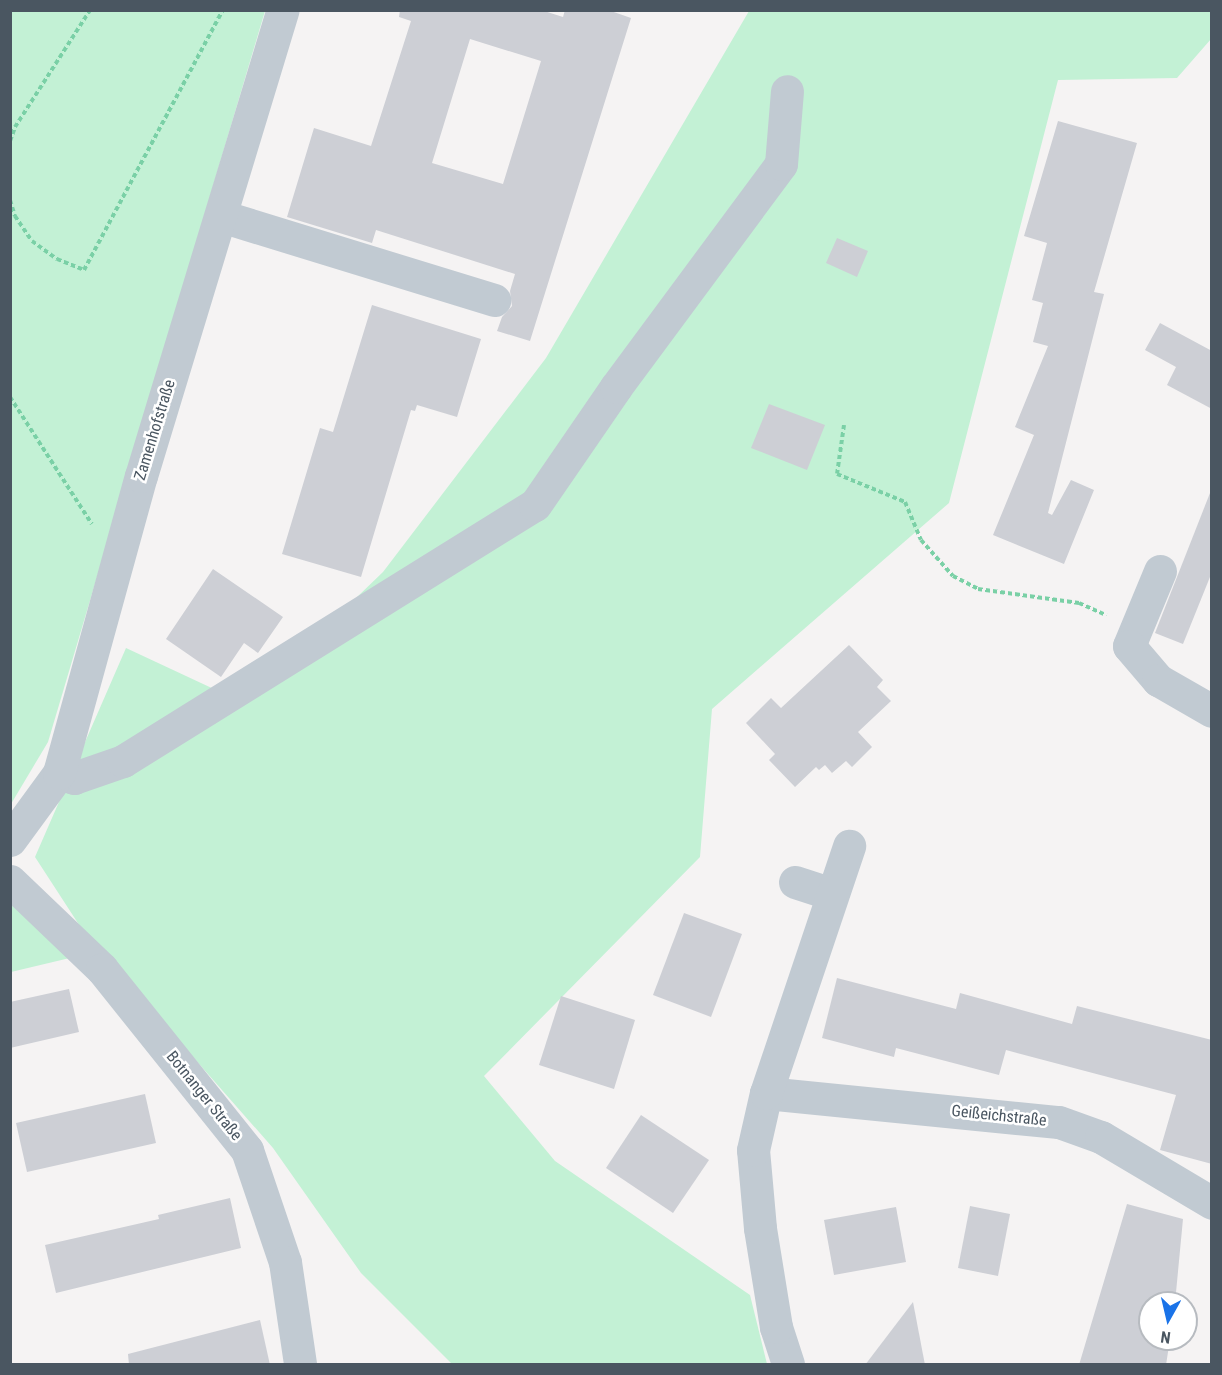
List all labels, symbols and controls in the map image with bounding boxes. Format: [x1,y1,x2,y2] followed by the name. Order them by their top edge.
[131,377,179,483] street label: Zamenhofstraße
[162,1047,246,1145] street label: Botnanger Straße
[951,1101,1047,1131] street label: Geißeichstraße
[1138,1291,1198,1351] north arrow
[1160,1327,1172,1347] text: N

